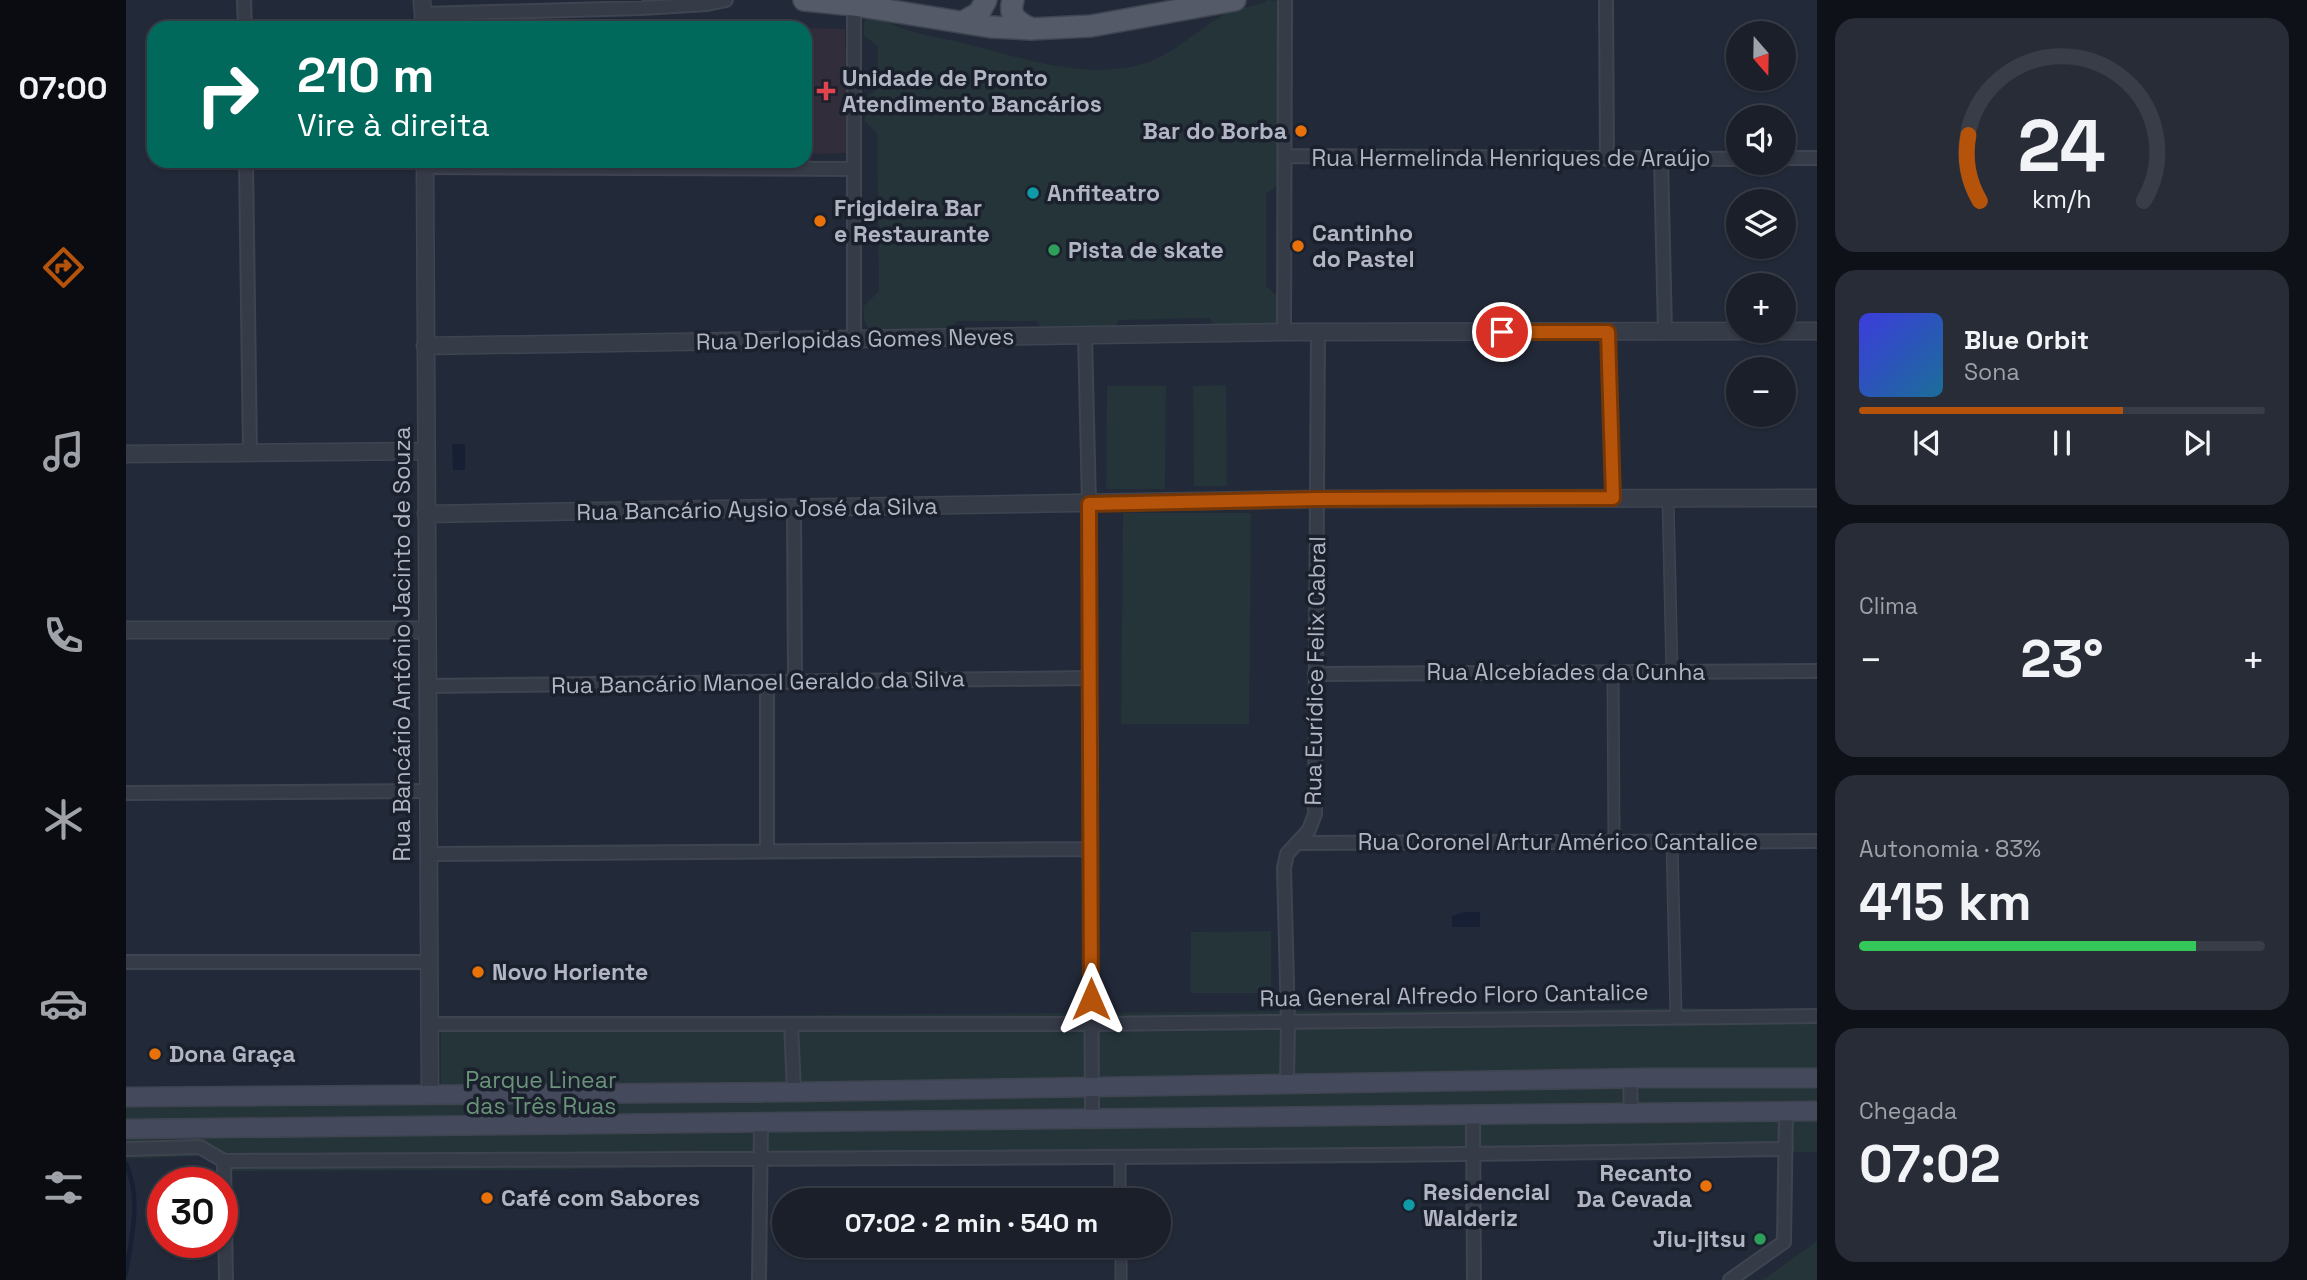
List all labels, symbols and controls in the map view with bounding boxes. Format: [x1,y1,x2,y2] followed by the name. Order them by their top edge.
[1726,21,1796,91] north arrow
[1726,21,1796,427] map controls
[297,44,434,106] text: 210 m
[182,49,273,140] icon: right
[842,63,1102,119] place label: Unidade de Pronto Atendimento Bancários
[19,68,107,108] text: 07:00
[816,81,836,101] marker: Unidade de Pronto Atendimento Bancários
[2018,100,2106,193] text: 24
[297,105,490,145] text: Vire à direita
[1726,105,1796,175] button: sound
[1142,116,1287,146] place label: Bar do Borba
[1293,123,1309,139] marker: Bar do Borba
[1311,143,1711,173] street label: Rua Hermelinda Henriques de Araújo
[1047,178,1160,208] place label: Anfiteatro
[2032,183,2092,215] text: km/h
[1025,185,1041,201] marker: Anfiteatro
[1726,189,1796,259] button: layers
[834,193,990,249] place label: Frigideira Bar e Restaurante
[812,213,828,229] marker: Frigideira Bar e Restaurante
[1312,218,1415,274] place label: Cantinho do Pastel
[1068,235,1224,265] place label: Pista de skate
[1290,238,1306,254] marker: Cantinho do Pastel
[1046,242,1062,258] marker: Pista de skate
[39,243,88,292] icon: directions
[1726,273,1796,343] button: +
[1472,302,1532,362] pin
[1483,313,1521,351] icon: arrive
[696,321,1014,357] street label: Rua Derlopidas Gomes Neves
[1964,323,2089,357] text: Blue Orbit
[1726,357,1796,427] button: −
[1964,357,2020,387] text: Sona
[1908,424,1946,462] icon: previous
[2043,424,2081,462] icon: pause
[2178,424,2216,462] icon: next
[387,426,417,862] street label: Rua Bancário Antônio Jacinto de Souza
[39,427,88,476] icon: music
[576,491,938,527] street label: Rua Bancário Aysio José da Silva
[1298,536,1332,806] street label: Rua Eurídice Felix Cabral
[1859,591,1918,621] text: Clima
[39,611,88,660] icon: phone
[2021,626,2104,692] text: 23°
[1859,636,1883,684] text: −
[2241,636,2265,684] text: +
[1427,657,1705,687] street label: Rua Alcebíades da Cunha
[551,663,965,701] street label: Rua Bancário Manoel Geraldo da Silva
[39,795,88,844] icon: climate
[1358,827,1758,857] street label: Rua Coronel Artur Américo Cantalice
[1859,834,2041,864] text: Autonomia · 83%
[1859,869,2032,935] text: 415 km
[492,957,648,987] place label: Novo Horiente
[1054,962,1128,1036] position arrow
[470,964,486,980] marker: Novo Horiente
[1259,977,1649,1013] street label: Rua General Alfredo Floro Cantalice
[39,979,88,1028] icon: car
[169,1039,296,1069] place label: Dona Graça
[147,1046,163,1062] marker: Dona Graça
[465,1065,617,1121] park label: Parque Linear das Três Ruas
[1859,1096,1957,1126] text: Chegada
[1859,1131,2001,1197] text: 07:02
[1576,1158,1692,1214] place label: Recanto Da Cevada
[39,1163,88,1212] icon: filters
[147,1167,238,1258] speed limit sign: 30
[1423,1177,1550,1233] place label: Residencial Walderiz
[1698,1178,1714,1194] marker: Recanto Da Cevada
[501,1183,700,1213] place label: Café com Sabores
[479,1190,495,1206] marker: Café com Sabores
[1401,1197,1417,1213] marker: Residencial Walderiz
[845,1206,1098,1240] text: 07:02 · 2 min · 540 m
[1653,1224,1746,1254] place label: Jiu-jitsu
[1752,1231,1768,1247] marker: Jiu-jitsu

